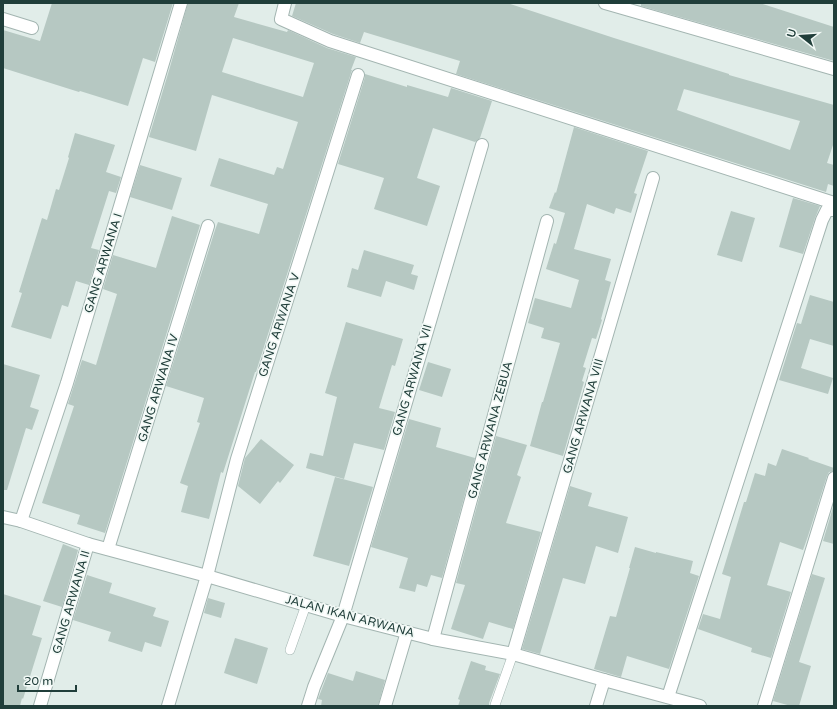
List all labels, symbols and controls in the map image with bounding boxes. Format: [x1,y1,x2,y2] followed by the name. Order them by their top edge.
[781,16,821,56] north arrow
[784,27,799,39] text: U
[81,211,125,315] street label: GANG ARWANA I
[256,271,303,379] street label: GANG ARWANA V
[389,323,435,437] street label: GANG ARWANA VII
[135,332,181,444] street label: GANG ARWANA IV
[560,357,606,475] street label: GANG ARWANA VIII
[465,360,515,500] street label: GANG ARWANA ZEBUA
[50,549,92,655] street label: GANG ARWANA II
[284,592,416,640] street label: JALAN IKAN ARWANA
[18,667,76,693] scale bar
[24,674,53,688] text: 20 m

